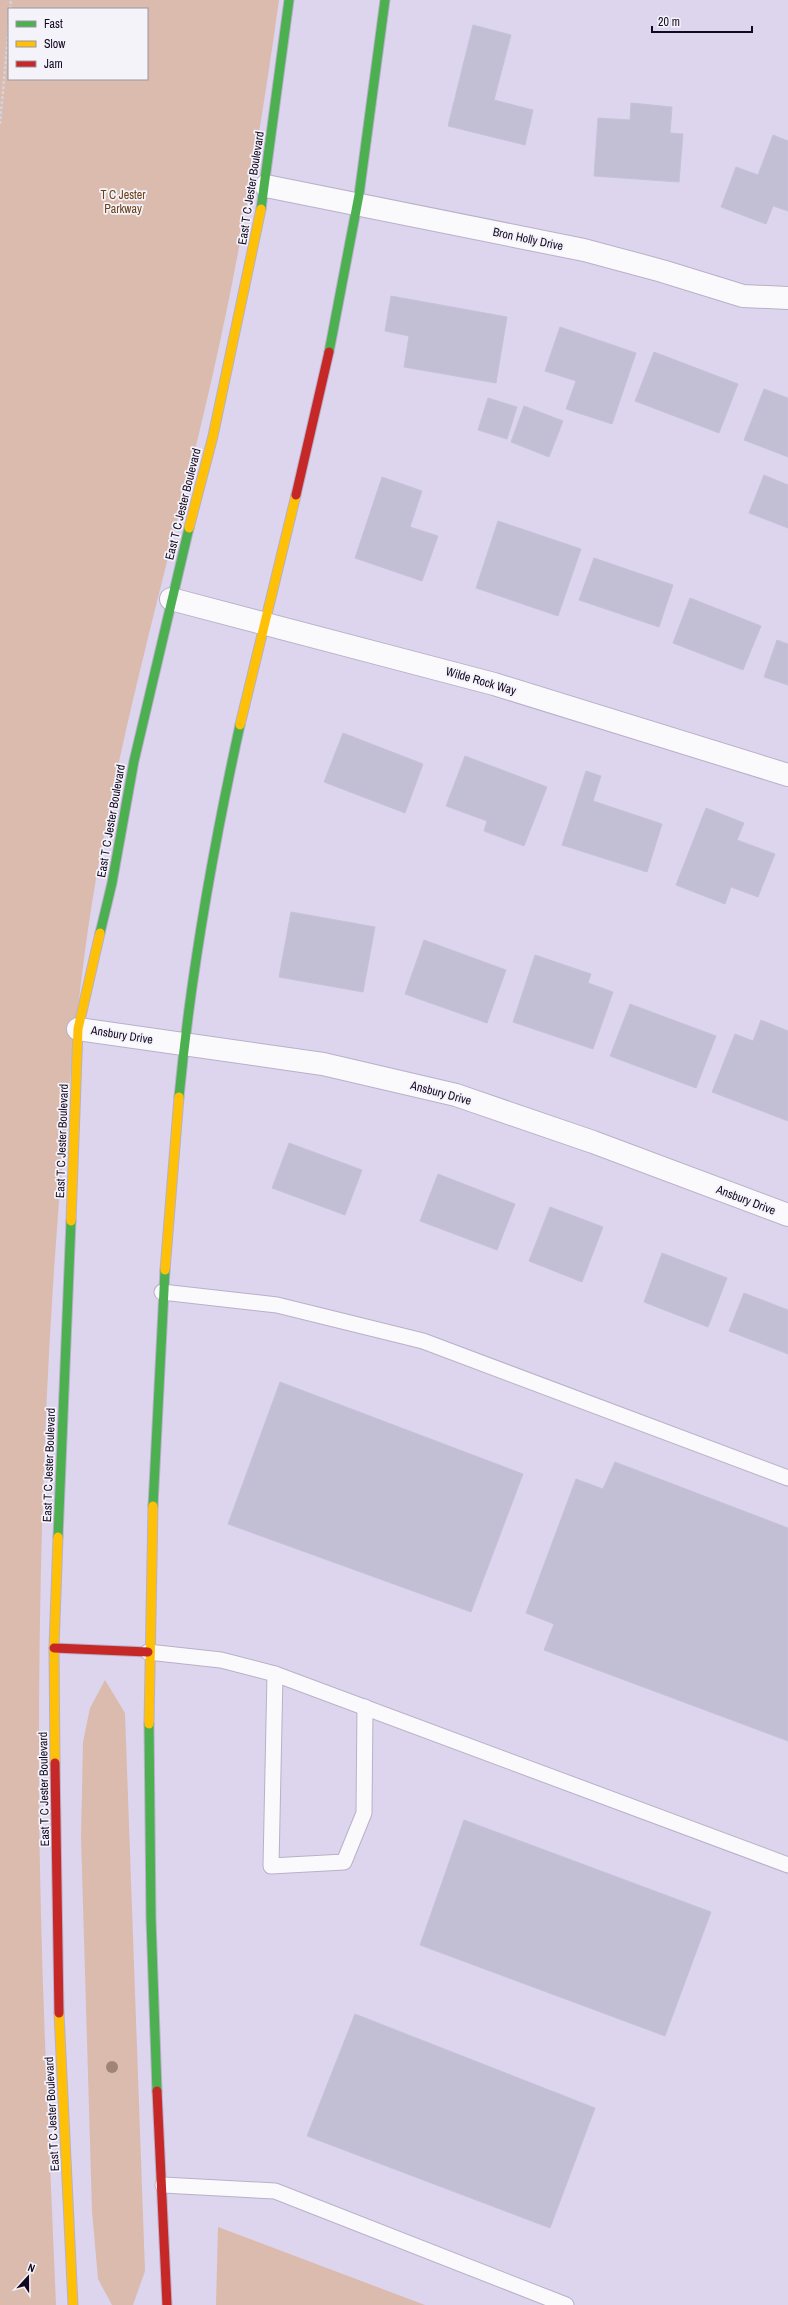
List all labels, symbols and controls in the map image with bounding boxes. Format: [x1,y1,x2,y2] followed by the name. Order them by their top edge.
[8,8,148,80] legend
[652,8,752,34] scale bar
[658,14,680,30] text: 20 m
[44,16,63,32] text: Fast
[44,36,66,52] text: Slow
[44,56,63,72] text: Jam
[234,130,268,246] street label: East T C Jester Boulevard
[100,187,146,217] park label: T C Jester Parkway
[491,224,565,254] street label: Bron Holly Drive
[161,447,205,561] street label: East T C Jester Boulevard
[444,663,518,699] street label: Wilde Rock Way
[93,763,129,879] street label: East T C Jester Boulevard
[89,1022,154,1048] street label: Ansbury Drive
[408,1077,473,1109] street label: Ansbury Drive
[52,1083,72,1199] street label: East T C Jester Boulevard
[713,1181,778,1219] street label: Ansbury Drive
[39,1407,59,1523] street label: East T C Jester Boulevard
[35,1732,53,1846] street label: East T C Jester Boulevard
[41,2056,63,2172] street label: East T C Jester Boulevard
[8,2257,48,2297] north arrow
[26,2260,37,2275] text: N

